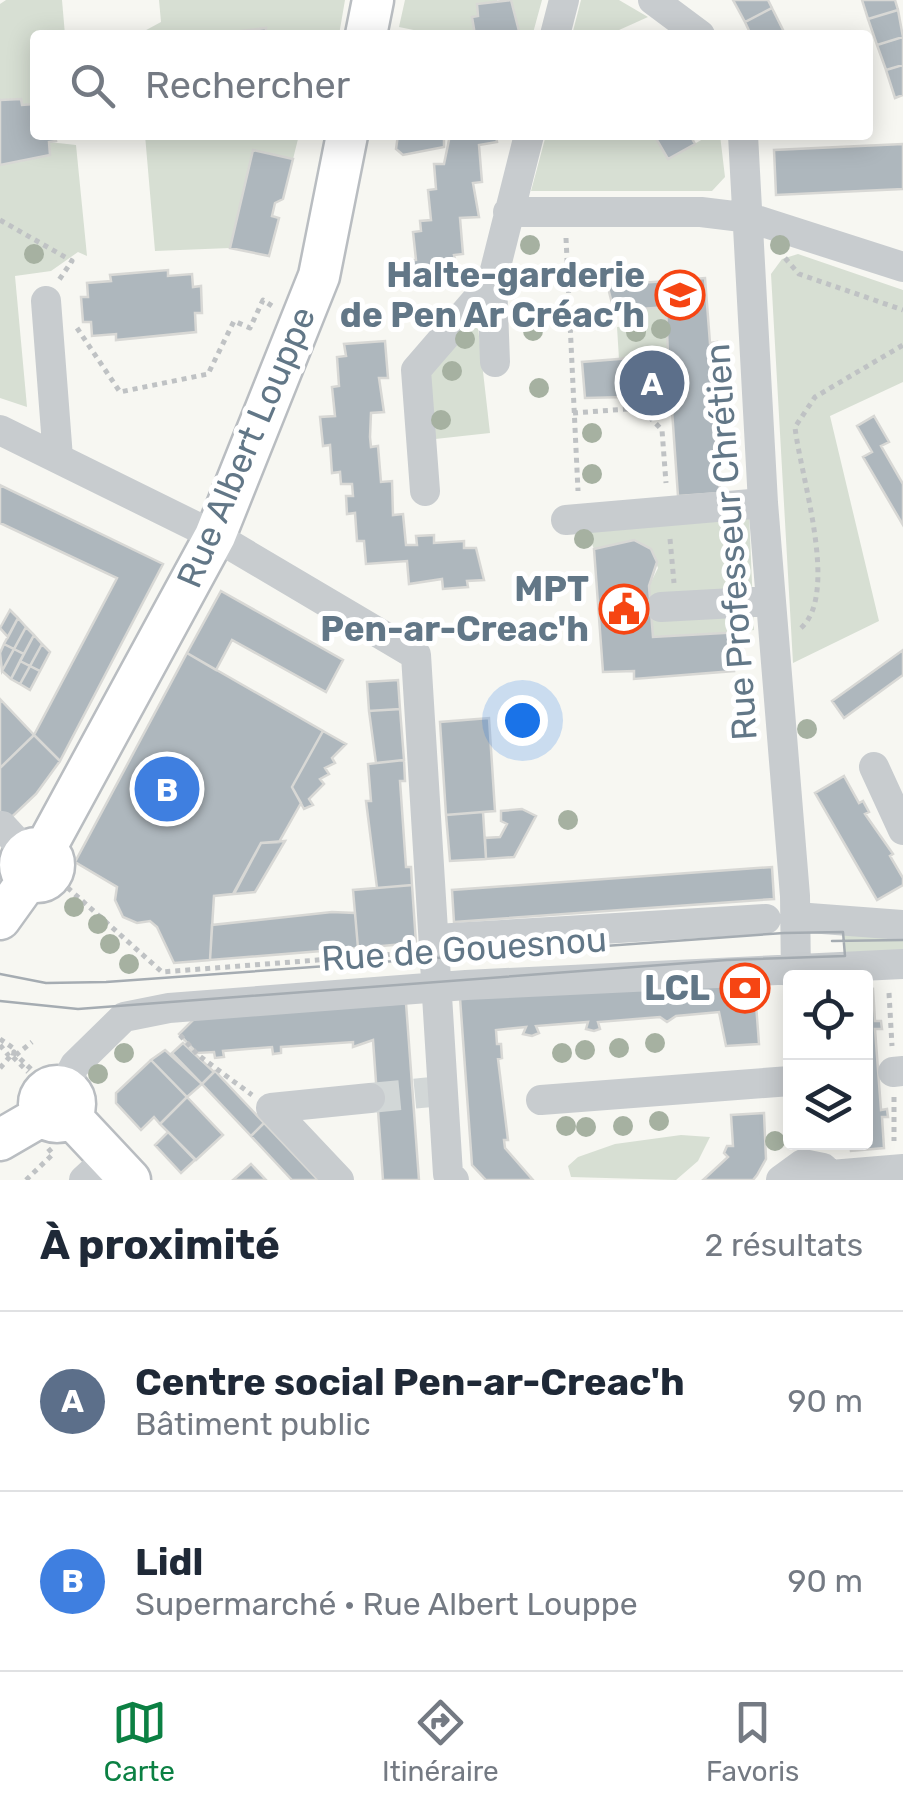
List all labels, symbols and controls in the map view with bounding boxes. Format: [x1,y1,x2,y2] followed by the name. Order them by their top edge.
[30,30,873,140] search box
[65,58,120,113] icon: search
[145,62,350,108] text: Rechercher
[340,254,645,336] place label: Halte-garderie de Pen Ar Créac’h
[654,269,706,321] school or university icon: Halte-garderie de Pen Ar Créac’h
[168,300,324,594] street label: Rue Albert Louppe
[696,342,766,742] street label: Rue Professeur Chrétien
[620,346,684,420] pin: A
[320,568,589,650] place label: MPT Pen-ar-Creac'h
[598,583,650,635] public building icon: MPT Pen-ar-Creac'h
[497,695,548,746] your location
[134,752,200,826] pin: B
[320,918,608,980] street label: Rue de Gouesnou
[719,962,771,1014] bank icon: LCL
[644,967,710,1009] place label: LCL
[783,970,873,1150] map controls
[783,970,873,1060] button: locate
[783,1060,873,1150] button: layers
[40,1220,280,1270] text: À proximité
[704,1226,863,1264] text: 2 résultats
[135,1359,685,1405] text: Centre social Pen-ar-Creac'h
[61,1382,84,1420] text: A
[787,1382,863,1420] text: 90 m
[135,1405,371,1443] text: Bâtiment public
[135,1539,203,1585] text: Lidl
[61,1562,84,1600] text: B
[787,1562,863,1600] text: 90 m
[135,1585,638,1623] text: Supermarché · Rue Albert Louppe
[104,1695,175,1788] tab: Carte
[382,1695,499,1788] tab: Itinéraire
[706,1695,799,1788] tab: Favoris

